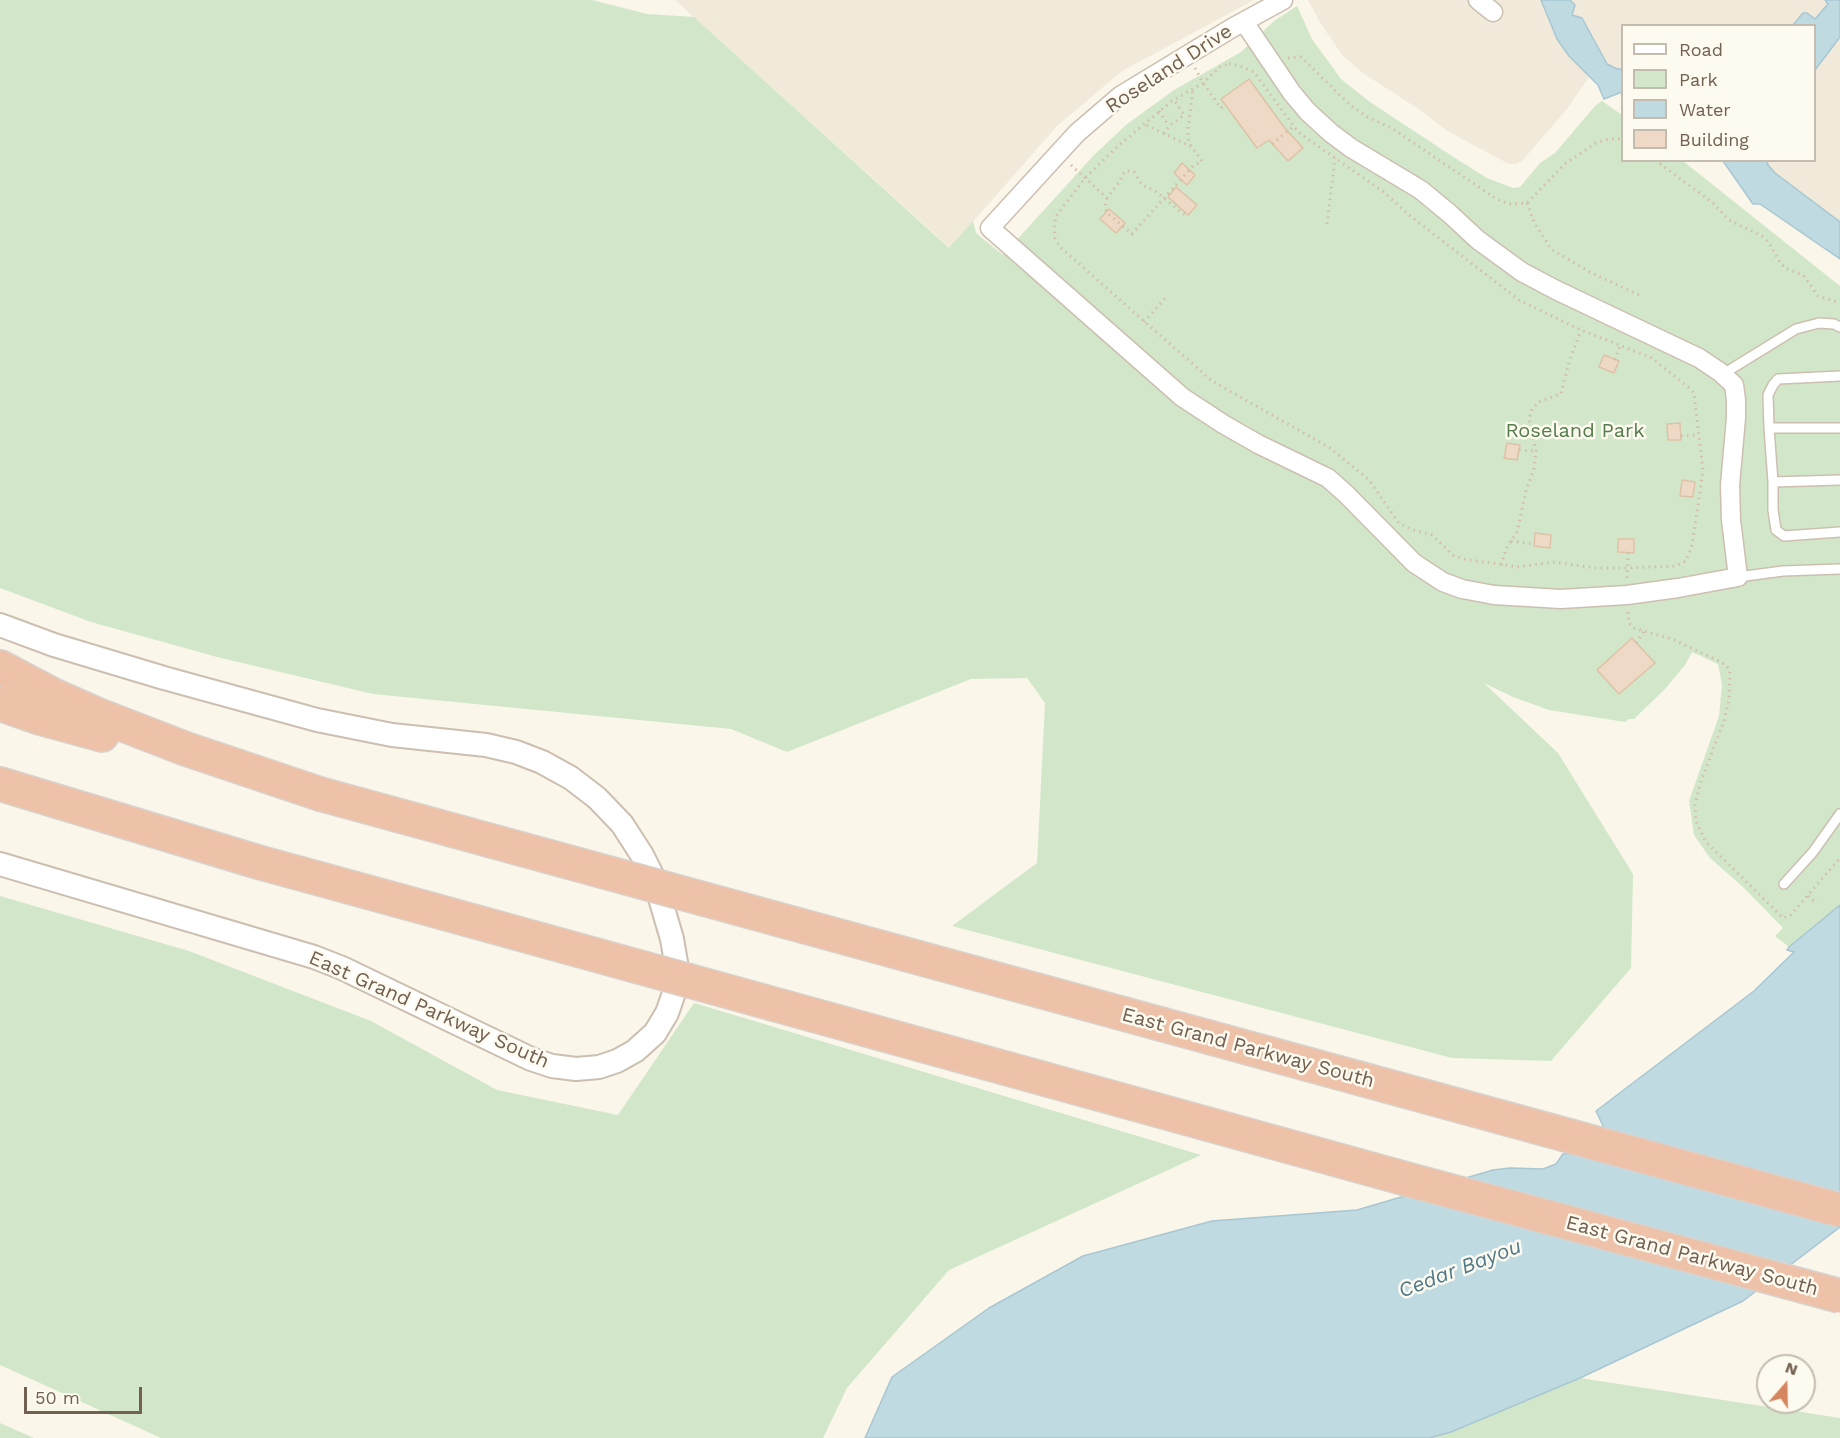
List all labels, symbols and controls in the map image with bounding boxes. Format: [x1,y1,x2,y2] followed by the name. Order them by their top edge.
[1101,19,1237,119] street label: Roseland Drive
[1621,24,1816,162] legend
[1679,39,1723,60] text: Road
[1679,69,1718,90] text: Park
[1679,99,1731,120] text: Water
[1679,129,1749,150] text: Building
[1505,419,1645,443] park label: Roseland Park
[305,946,553,1074] street label: East Grand Parkway South
[1119,1003,1377,1093] street label: East Grand Parkway South
[1563,1211,1821,1301] street label: East Grand Parkway South
[1395,1234,1525,1304] water label: Cedar Bayou
[1756,1354,1816,1414] north arrow
[1783,1358,1800,1379] text: N
[27,1375,146,1413] scale bar
[35,1387,80,1408] text: 50 m

